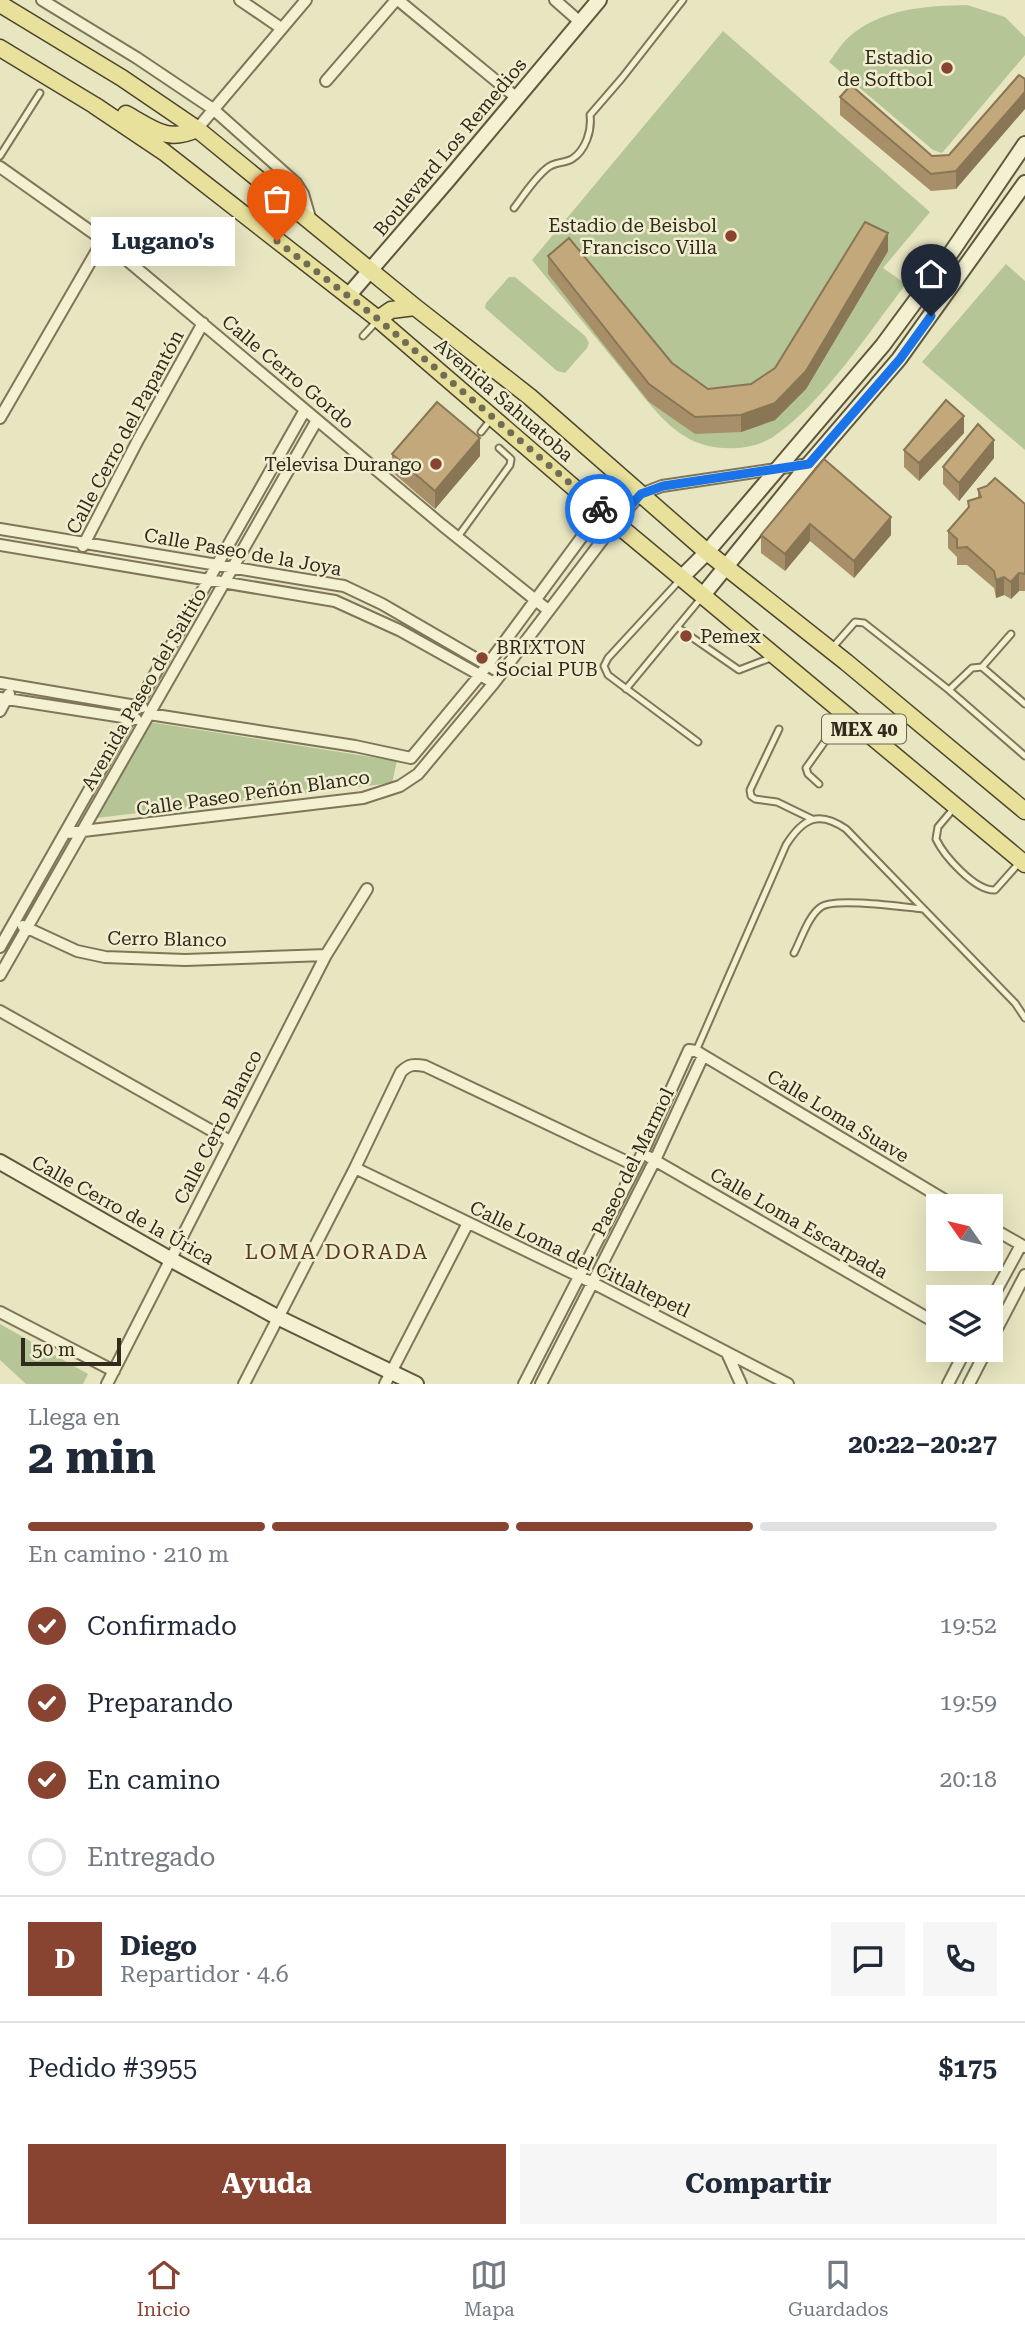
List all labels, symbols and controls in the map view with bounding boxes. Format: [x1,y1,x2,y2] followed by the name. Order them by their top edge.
[837,46,933,91] place label: Estadio de Softbol
[369,53,531,241] street label: Boulevard Los Remedios
[939,60,955,76] marker: Estadio de Softbol
[247,169,307,241] pin
[258,180,296,218] icon: bag
[548,214,718,259] place label: Estadio de Beisbol Francisco Villa
[91,216,235,266] callout: Lugano's
[112,228,214,255] text: Lugano's
[723,228,739,244] marker: Estadio de Beisbol Francisco Villa
[901,244,961,316] pin
[912,255,950,293] icon: home
[217,310,359,434] street label: Calle Cerro Gordo
[61,326,189,538] street label: Calle Cerro del Papantón
[430,333,579,467] street label: Avenida Sahuatoba
[264,453,422,476] place label: Televisa Durango
[428,456,444,472] marker: Televisa Durango
[565,474,635,544] courier
[581,490,619,528] icon: bike
[142,523,344,581] street label: Calle Paseo de la Joya
[76,584,212,794] street label: Avenida Paseo del Saltito
[700,625,761,648] place label: Pemex
[678,628,694,644] marker: Pemex
[496,636,598,681] place label: BRIXTON Social PUB
[474,650,490,666] marker: BRIXTON Social PUB
[822,714,906,744] road number: MEX 40
[135,765,371,821] street label: Calle Paseo Peñón Blanco
[107,926,227,952] street label: Cerro Blanco
[169,1046,267,1208] street label: Calle Cerro Blanco
[763,1065,913,1167] street label: Calle Loma Suave
[587,1084,679,1240] street label: Paseo del Marmol
[28,1150,219,1270] street label: Calle Cerro de la Úrica
[706,1163,893,1284] street label: Calle Loma Escarpada
[926,1194,1003,1270] north arrow
[926,1194,1003,1362] map controls
[466,1196,694,1322] street label: Calle Loma del Citlaltepetl
[245,1240,429,1264] district label: LOMA DORADA
[926,1285,1003,1362] button: layers
[21,1335,121,1367] scale bar
[32,1338,75,1361] text: 50 m
[28,1404,120,1431] text: Llega en
[848,1429,997,1459] text: 20:22–20:27
[28,1430,156,1484] text: 2 min
[28,1541,229,1568] text: En camino · 210 m
[28,1607,66,1645] icon: check
[87,1611,237,1641] text: Confirmado
[940,1612,997,1639] text: 19:52
[28,1684,66,1722] icon: check
[87,1688,233,1718] text: Preparando
[940,1689,997,1716] text: 19:59
[28,1761,66,1799] icon: check
[87,1765,220,1795] text: En camino
[940,1766,997,1793] text: 20:18
[87,1842,216,1872] text: Entregado
[831,1922,905,1996] button: chat
[923,1922,997,1996] button: phone
[120,1931,197,1961] text: Diego
[55,1944,75,1974] text: D
[120,1961,289,1988] text: Repartidor · 4.6
[28,2053,197,2083] text: Pedido #3955
[939,2053,997,2083] text: $175
[28,2144,506,2224] button: Ayuda
[520,2144,997,2224] button: Compartir
[137,2256,191,2321] tab: Inicio
[464,2256,515,2321] tab: Mapa
[788,2256,888,2321] tab: Guardados

